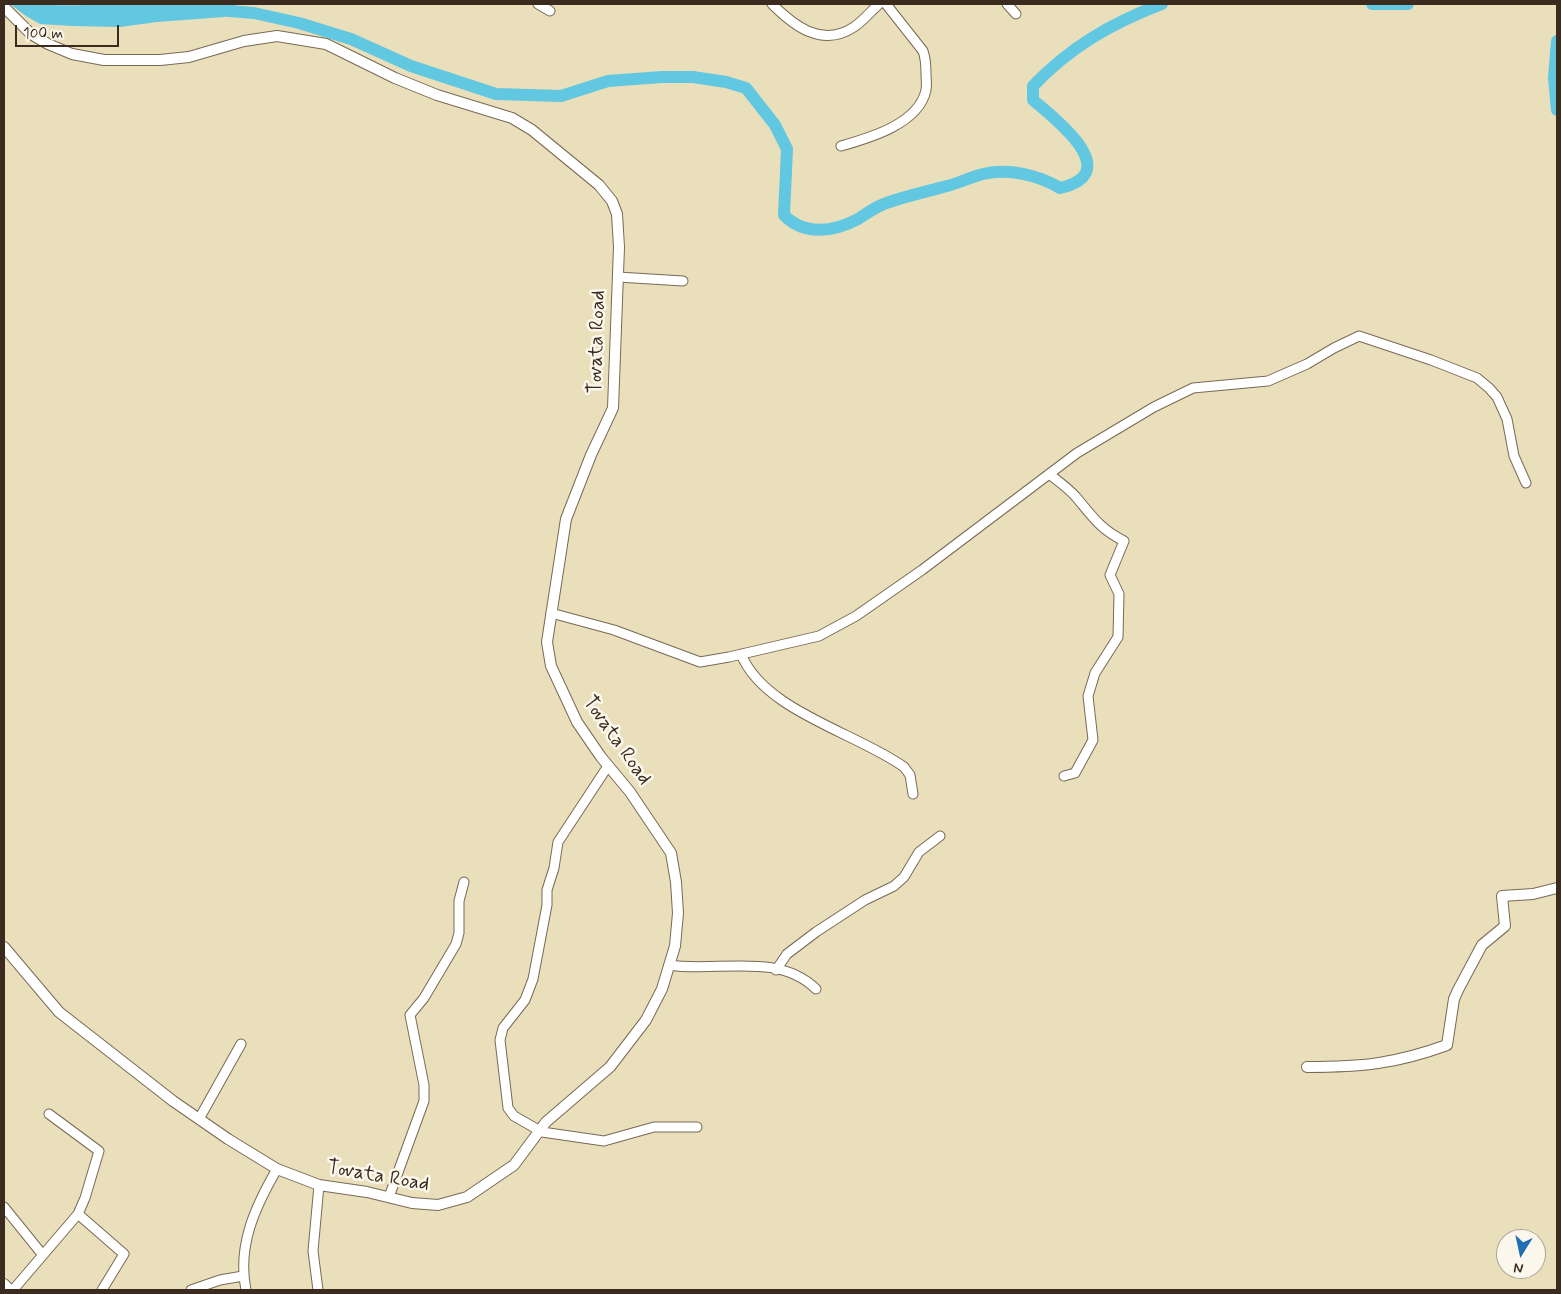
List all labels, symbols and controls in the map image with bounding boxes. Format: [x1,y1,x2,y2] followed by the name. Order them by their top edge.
[18,15,121,47] scale bar
[23,24,63,44] text: 100 m
[584,290,612,394] street label: Tovata Road
[577,692,655,790] street label: Tovata Road
[325,1156,431,1198] street label: Tovata Road
[1496,1229,1546,1279] north arrow
[1512,1258,1525,1277] text: N

